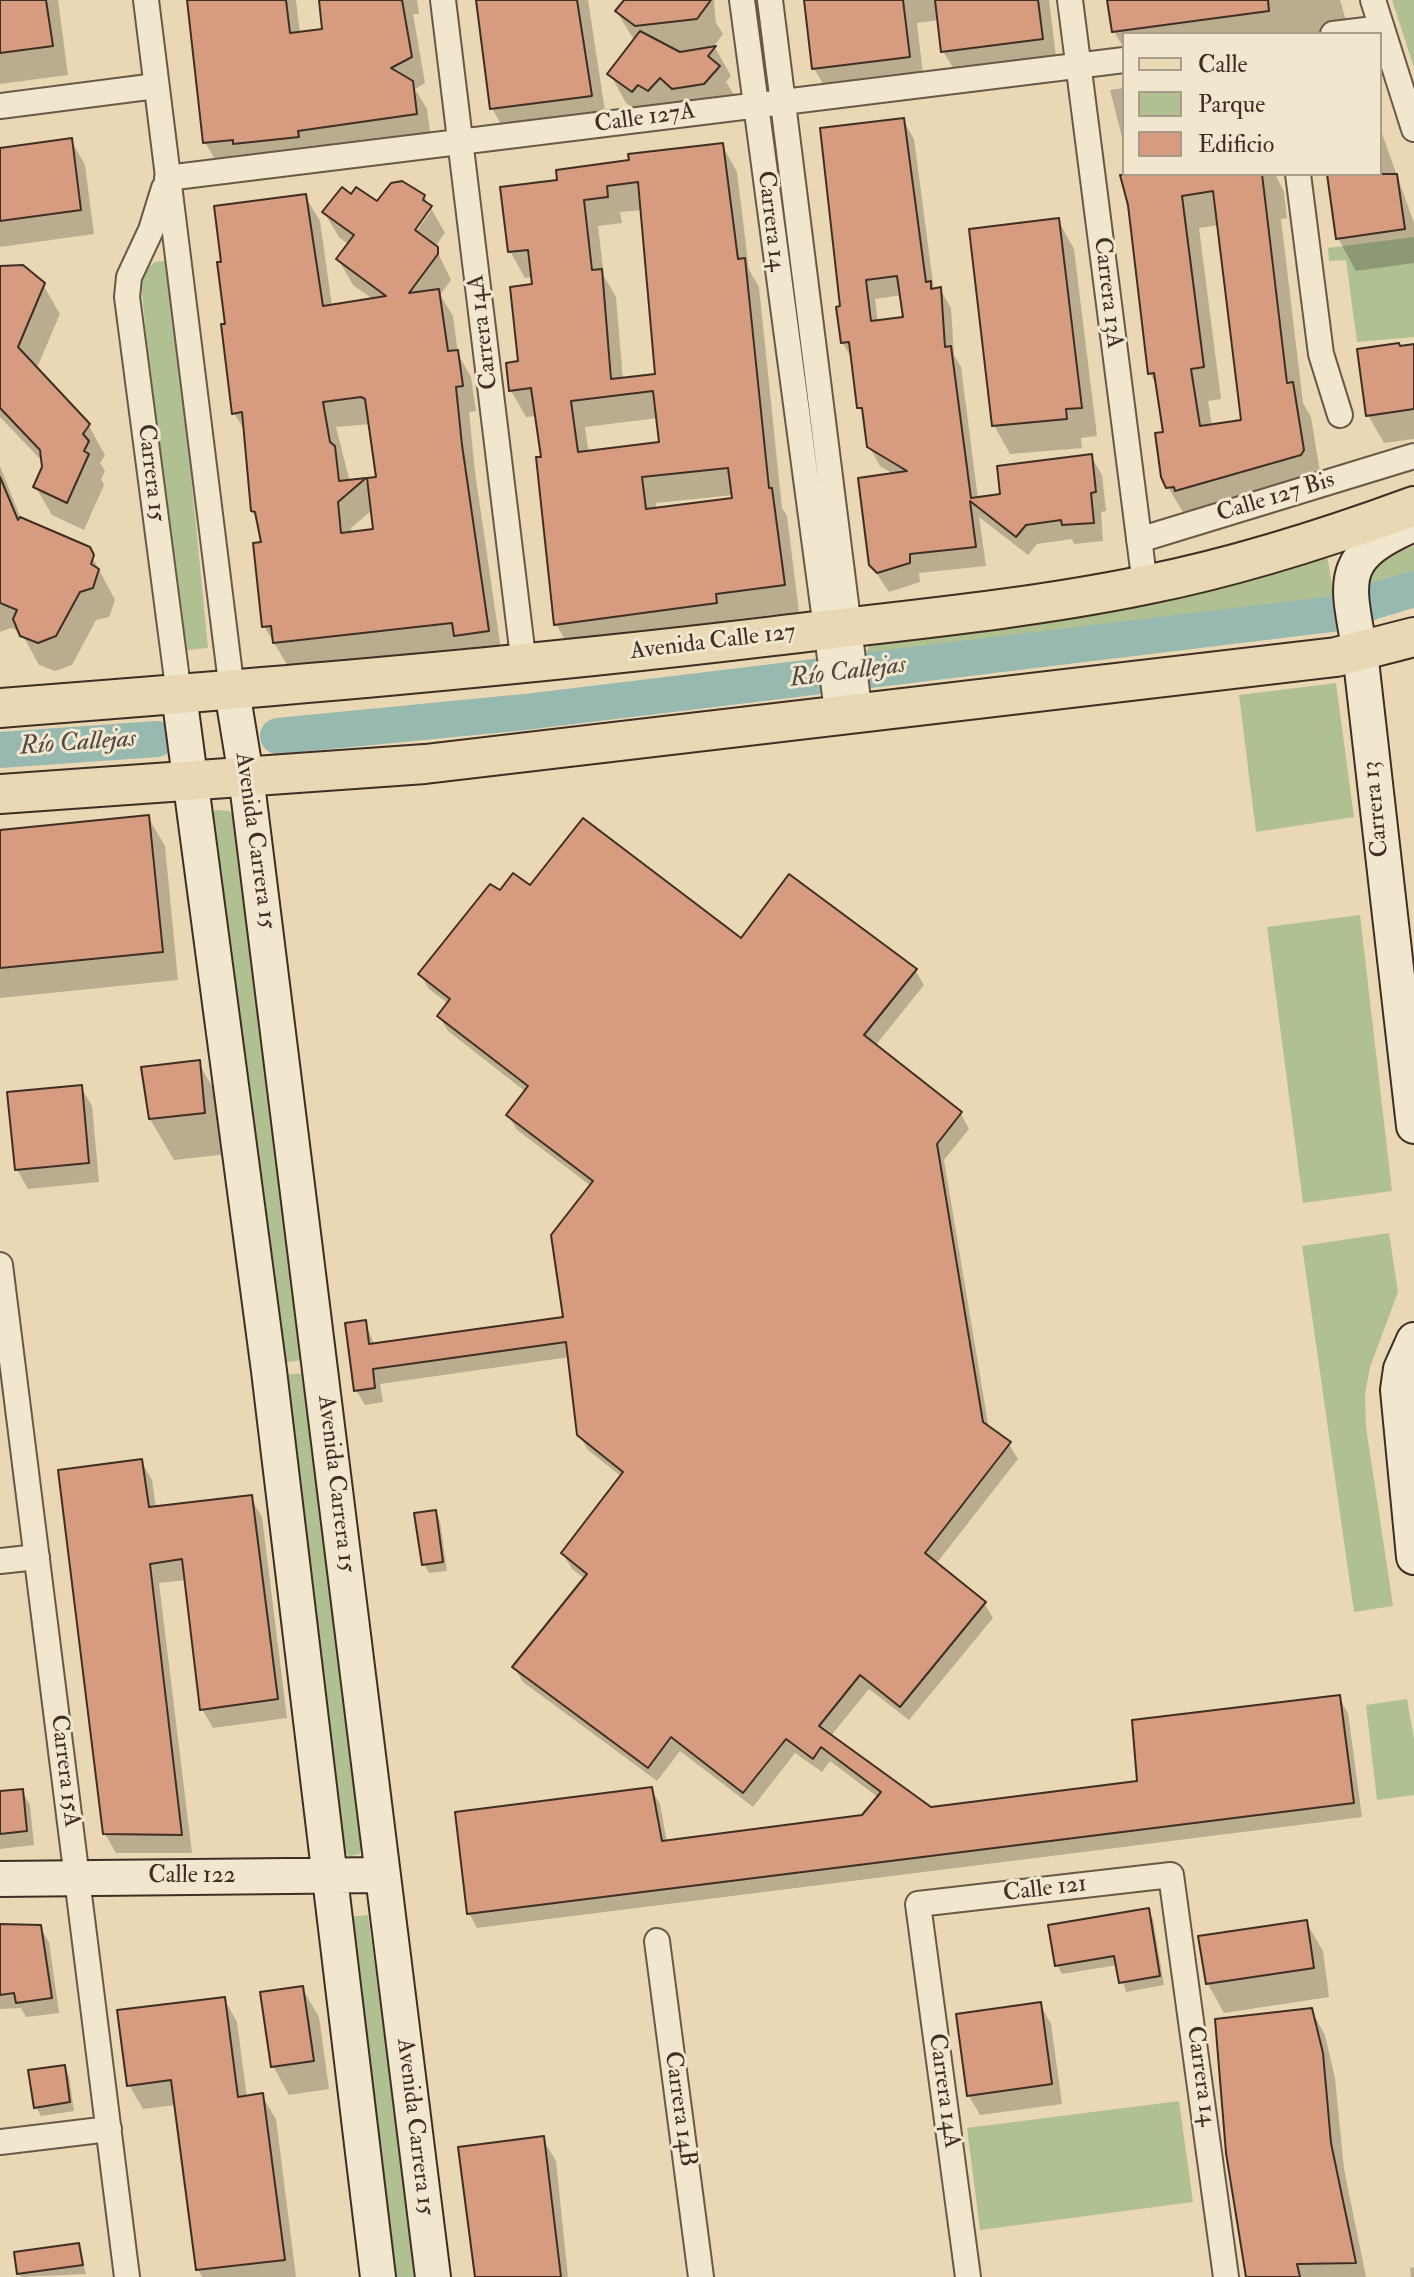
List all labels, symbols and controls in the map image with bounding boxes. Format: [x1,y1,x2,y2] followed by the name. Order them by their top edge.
[1122,32,1382,176] legend
[1198,49,1248,80] text: Calle
[1198,89,1265,120] text: Parque
[593,98,697,140] street label: Calle 127A
[1198,129,1274,160] text: Edificio
[750,169,790,273] street label: Carrera 14
[1086,236,1128,350] street label: Carrera 13A
[463,273,505,391] street label: Carrera 14A
[130,423,170,523] street label: Carrera 15
[1214,466,1338,530] street label: Calle 127 Bis
[629,619,797,667] street label: Avenida Calle 127
[788,650,908,696] water label: Río Callejas
[19,724,137,764] water label: Río Callejas
[227,751,281,931] street label: Avenida Carrera 15
[1358,759,1396,859] street label: Carrera 13
[310,1394,360,1574] street label: Avenida Carrera 15
[43,1713,85,1829] street label: Carrera 15A
[148,1863,236,1891] street label: Calle 122
[1002,1871,1088,1909] street label: Calle 121
[1179,2024,1221,2128] street label: Carrera 14
[921,2032,965,2150] street label: Carrera 14A
[389,2037,439,2217] street label: Avenida Carrera 15
[657,2049,701,2169] street label: Carrera 14B

